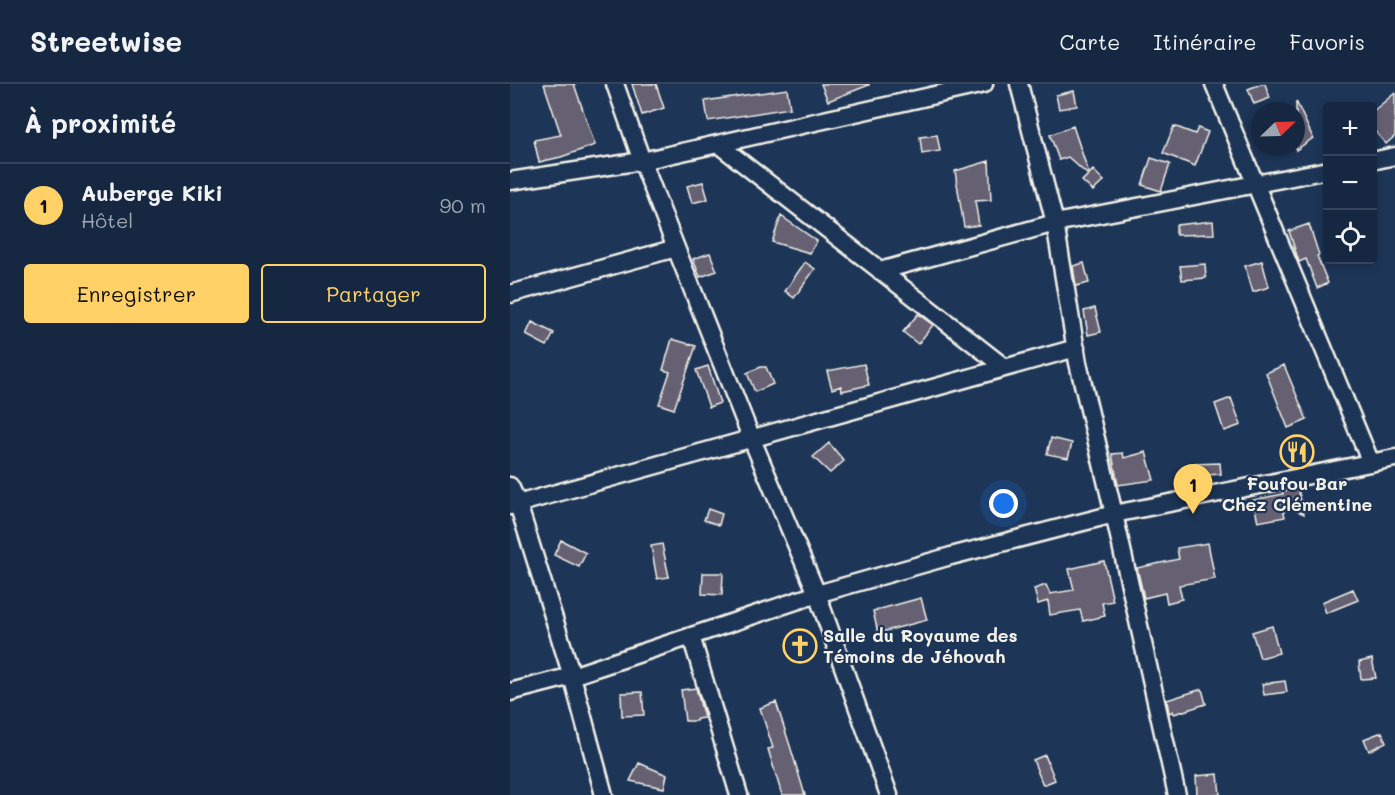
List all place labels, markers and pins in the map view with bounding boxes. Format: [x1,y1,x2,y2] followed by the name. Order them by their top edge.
[1279,434,1315,470] restaurant icon: Foufou Bar Chez Clémentine
[1174,464,1212,514] pin: 1
[1222,471,1373,516] place label: Foufou Bar Chez Clémentine
[823,623,1018,668] place label: Salle du Royaume des Témoins de Jéhovah
[782,628,818,664] church icon: Salle du Royaume des Témoins de Jéhovah

